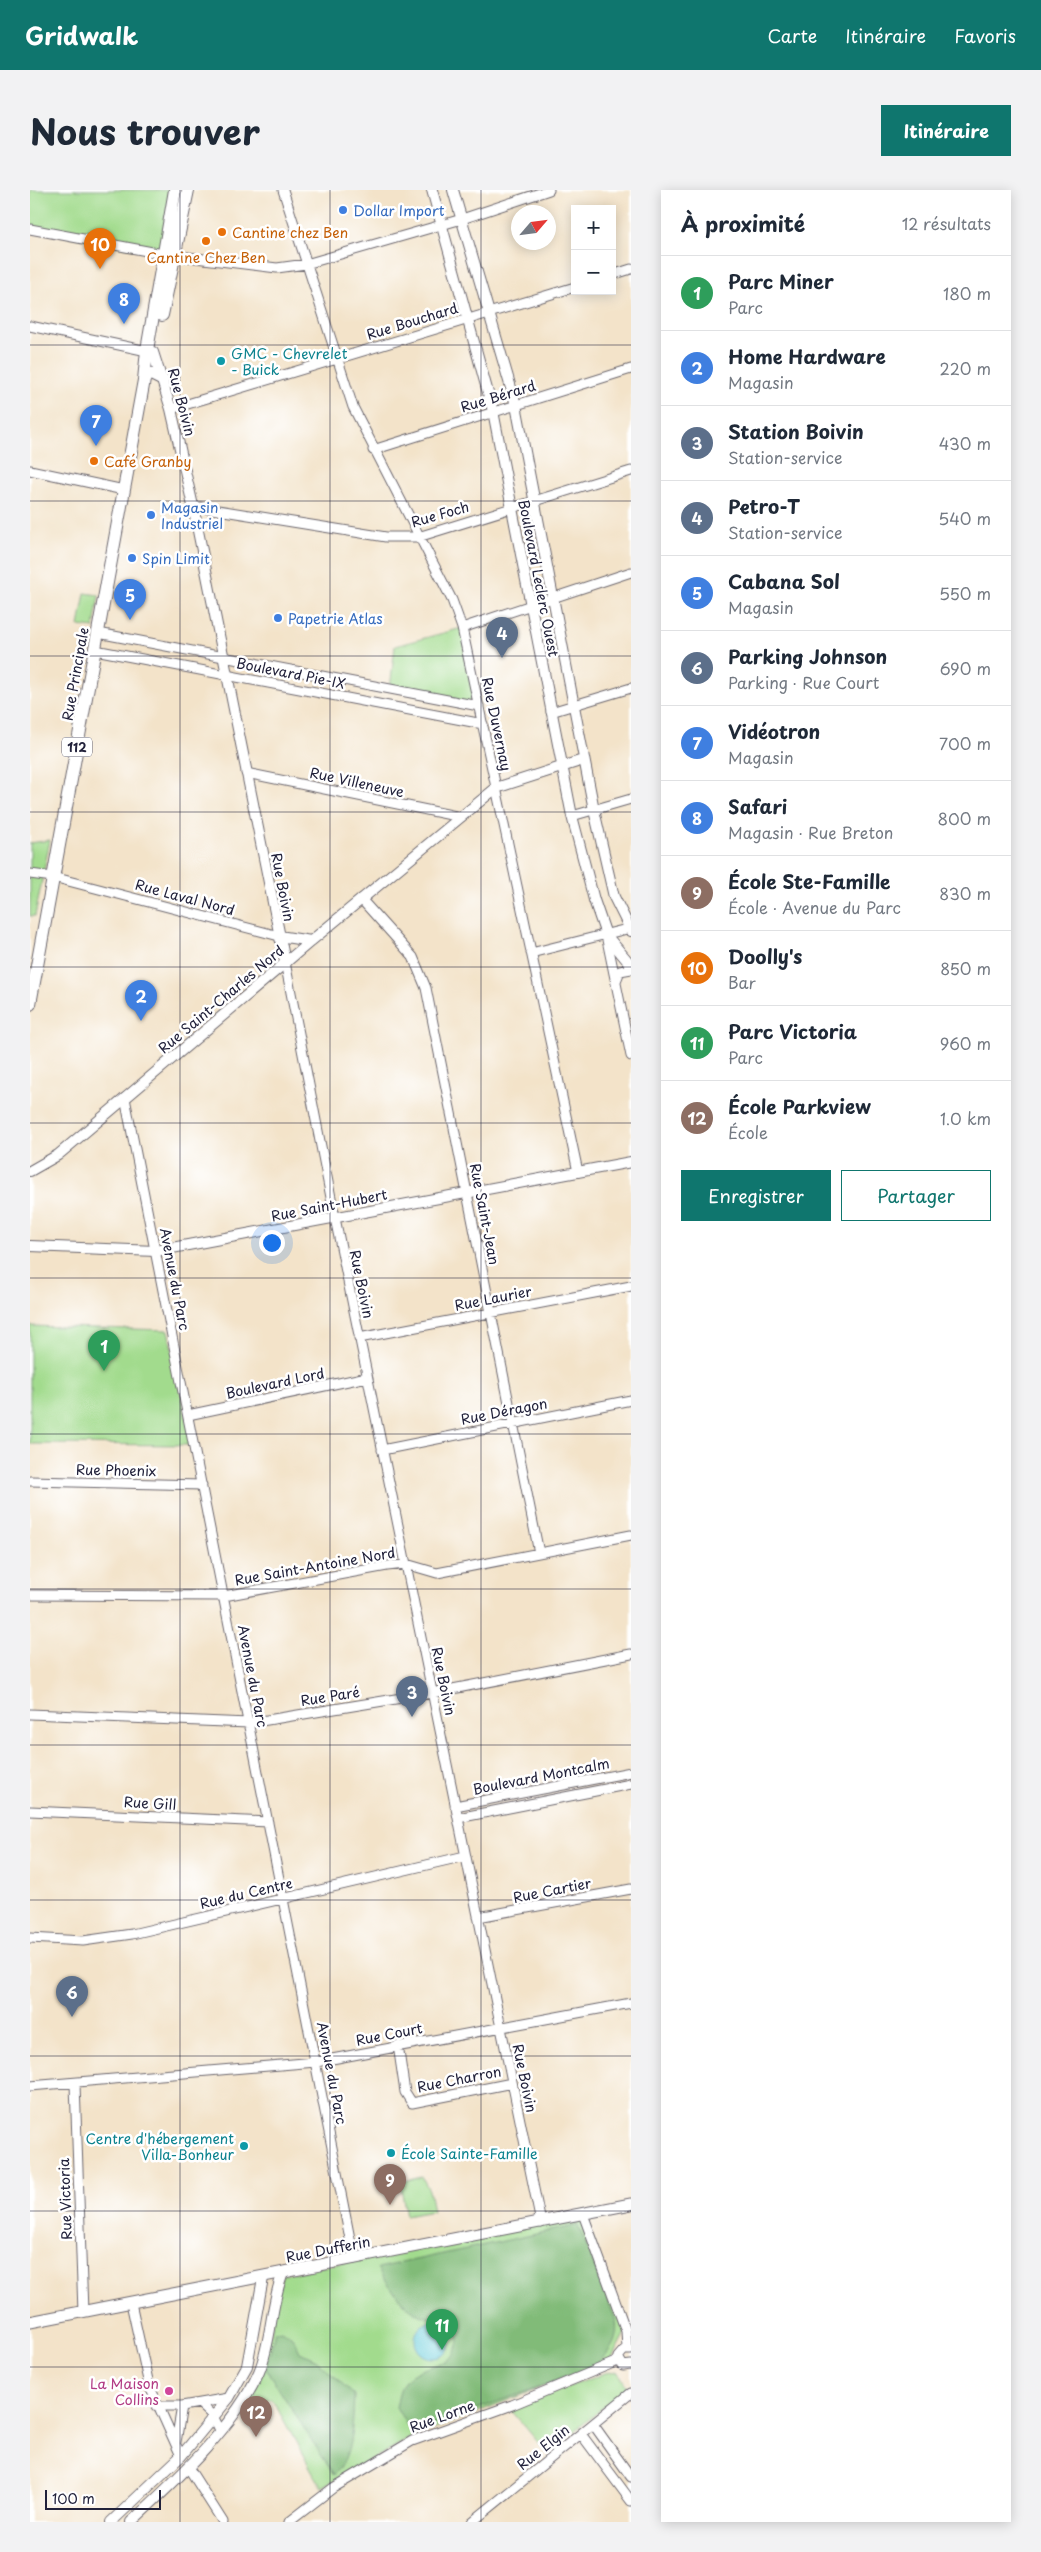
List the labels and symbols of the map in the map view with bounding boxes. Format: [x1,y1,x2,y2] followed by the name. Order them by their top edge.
[353,200,445,221] place label: Dollar Import
[337,204,349,216] marker: Dollar Import
[511,205,556,250] north arrow
[232,222,348,243] place label: Cantine chez Ben
[216,226,228,238] marker: Cantine chez Ben
[84,228,116,269] pin: 10
[200,235,212,247] marker: Cantine Chez Ben
[146,247,266,268] place label: Cantine Chez Ben
[108,283,140,324] pin: 8
[364,297,461,345] street label: Rue Bouchard
[231,343,348,380] place label: GMC - Chevrelet - Buick
[215,355,227,367] marker: GMC - Chevrelet - Buick
[163,366,201,438] street label: Rue Boivin
[458,374,539,417] street label: Rue Bérard
[80,405,112,446] pin: 7
[104,451,191,472] place label: Café Granby
[88,455,100,467] marker: Café Granby
[409,496,471,532] street label: Rue Foch
[161,497,223,534] place label: Magasin Industriel
[513,498,565,659] street label: Boulevard Leclerc Ouest
[145,509,157,521] marker: Magasin Industriel
[142,548,210,569] place label: Spin Limit
[126,552,138,564] marker: Spin Limit
[114,579,146,620] pin: 5
[288,608,383,629] place label: Papetrie Atlas
[272,612,284,624] marker: Papetrie Atlas
[486,617,518,658] pin: 4
[56,626,94,722] street label: Rue Principale
[235,652,347,694] street label: Boulevard Pie-IX
[477,675,517,773] street label: Rue Duvernay
[62,738,92,756] road number: 112
[308,762,406,802] street label: Rue Villeneuve
[266,851,300,923] street label: Rue Boivin
[133,874,237,920] street label: Rue Laval Nord
[153,940,289,1058] street label: Rue Saint-Charles Nord
[125,980,157,1021] pin: 2
[465,1161,505,1267] street label: Rue Saint-Jean
[269,1183,389,1227] street label: Rue Saint-Hubert
[155,1226,195,1332] street label: Avenue du Parc
[259,1230,285,1256] your location
[344,1248,380,1320] street label: Rue Boivin
[453,1280,534,1316] street label: Rue Laurier
[88,1330,120,1371] pin: 1
[224,1362,326,1404] street label: Boulevard Lord
[459,1392,549,1430] street label: Rue Déragon
[76,1459,156,1481] street label: Rue Phoenix
[233,1542,397,1590] street label: Rue Saint-Antoine Nord
[233,1623,273,1729] street label: Avenue du Parc
[426,1645,462,1717] street label: Rue Boivin
[396,1676,428,1717] pin: 3
[299,1681,361,1711] street label: Rue Paré
[471,1752,611,1800] street label: Boulevard Montcalm
[123,1791,177,1815] street label: Rue Gill
[198,1872,294,1914] street label: Rue du Centre
[511,1872,593,1908] street label: Rue Cartier
[56,1976,88,2017] pin: 6
[354,2017,424,2051] street label: Rue Court
[312,2020,352,2126] street label: Avenue du Parc
[507,2042,543,2114] street label: Rue Boivin
[415,2061,503,2097] street label: Rue Charron
[86,2128,234,2165] place label: Centre d'hébergement Villa-Bonheur
[238,2140,250,2152] marker: Centre d'hébergement Villa-Bonheur
[401,2143,538,2164] place label: École Sainte-Famille
[385,2147,397,2159] marker: École Sainte-Famille
[53,2157,77,2240] street label: Rue Victoria
[374,2164,406,2205] pin: 9
[284,2231,372,2267] street label: Rue Dufferin
[426,2309,458,2350] pin: 11
[90,2373,159,2410] place label: La Maison Collins
[163,2385,175,2397] marker: La Maison Collins
[406,2394,478,2438] street label: Rue Lorne
[240,2396,272,2437] pin: 12
[512,2419,574,2475] street label: Rue Elgin
[45,2487,161,2510] scale bar

